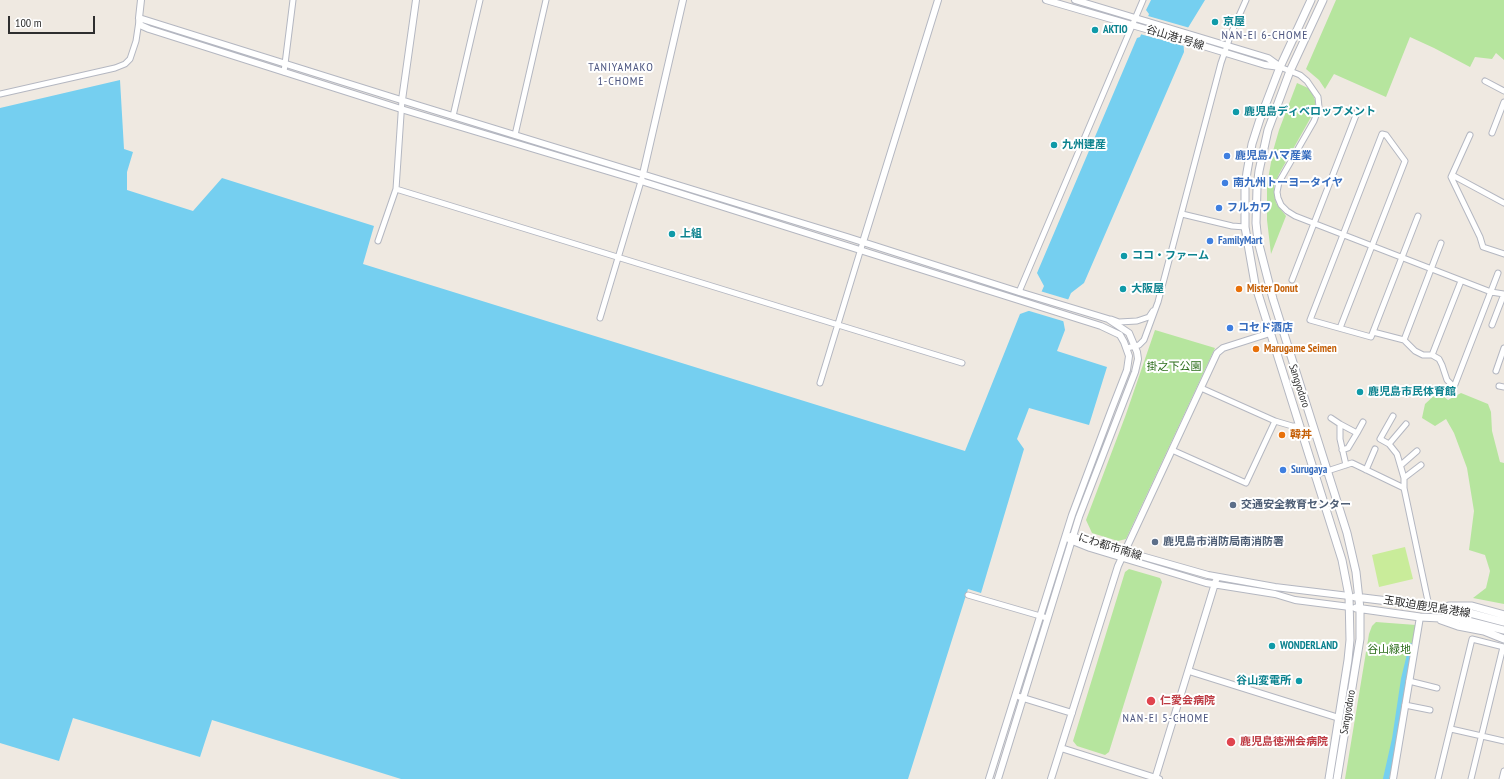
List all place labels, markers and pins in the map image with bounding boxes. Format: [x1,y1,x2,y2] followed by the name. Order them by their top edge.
[1223,15,1245,29] place label: 京屋
[1210,17,1220,27] marker: 京屋
[1103,23,1128,37] place label: AKTIO
[1090,25,1100,35] marker: AKTIO
[1244,105,1376,119] place label: 鹿児島ディベロップメント
[1231,107,1241,117] marker: 鹿児島ディベロップメント
[1062,138,1106,152] place label: 九州建産
[1049,140,1059,150] marker: 九州建産
[1235,149,1312,163] place label: 鹿児島ハマ産業
[1222,151,1232,161] marker: 鹿児島ハマ産業
[1233,176,1343,190] place label: 南九州トーヨータイヤ
[1220,178,1230,188] marker: 南九州トーヨータイヤ
[1227,201,1271,215] place label: フルカワ
[1214,203,1224,213] marker: フルカワ
[680,227,702,241] place label: 上組
[667,229,677,239] marker: 上組
[1218,234,1263,248] place label: FamilyMart
[1205,236,1215,246] marker: FamilyMart
[1132,249,1209,263] place label: ココ・ファーム
[1119,251,1129,261] marker: ココ・ファーム
[1131,282,1164,296] place label: 大阪屋
[1247,282,1298,296] place label: Mister Donut
[1118,284,1128,294] marker: 大阪屋
[1234,284,1244,294] marker: Mister Donut
[1238,321,1293,335] place label: コセド酒店
[1225,323,1235,333] marker: コセド酒店
[1264,342,1337,356] place label: Marugame Seimen
[1251,344,1261,354] marker: Marugame Seimen
[1368,385,1456,399] place label: 鹿児島市民体育館
[1355,387,1365,397] marker: 鹿児島市民体育館
[1290,428,1312,442] place label: 韓丼
[1277,430,1287,440] marker: 韓丼
[1291,463,1327,477] place label: Surugaya
[1278,465,1288,475] marker: Surugaya
[1241,498,1351,512] place label: 交通安全教育センター
[1228,500,1238,510] marker: 交通安全教育センター
[1163,535,1284,549] place label: 鹿児島市消防局南消防署
[1150,537,1160,547] marker: 鹿児島市消防局南消防署
[1280,639,1338,653] place label: WONDERLAND
[1267,641,1277,651] marker: WONDERLAND
[1236,674,1291,688] place label: 谷山変電所
[1294,676,1304,686] marker: 谷山変電所
[1160,694,1215,708] place label: 仁愛会病院
[1145,695,1157,707] marker: 仁愛会病院
[1240,735,1328,749] place label: 鹿児島徳洲会病院
[1225,736,1237,748] marker: 鹿児島徳洲会病院

